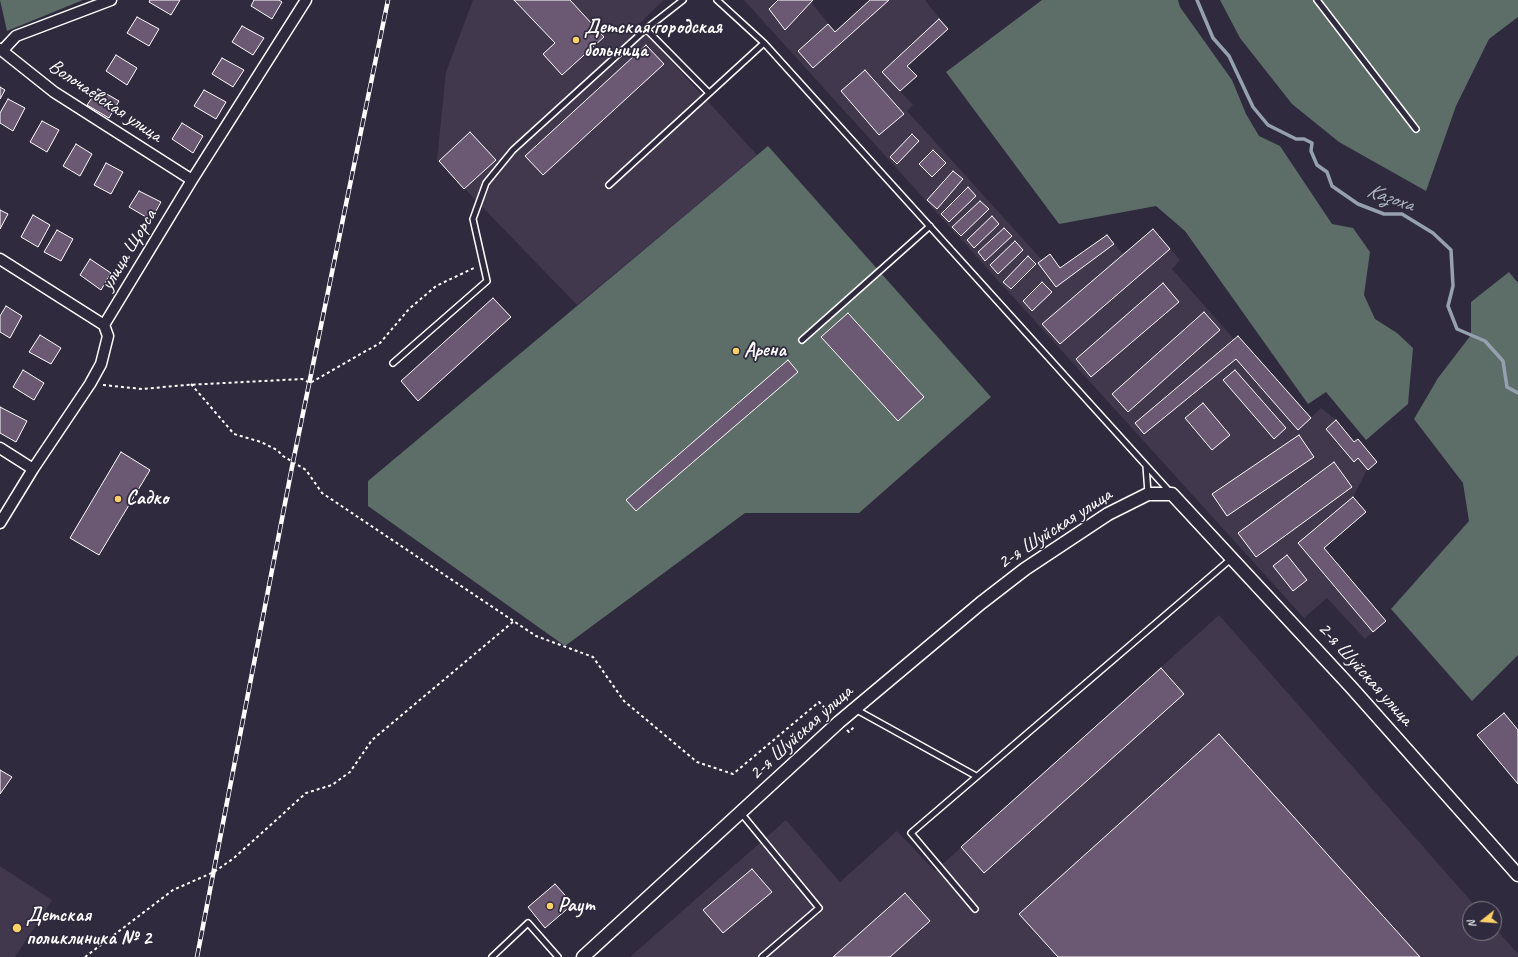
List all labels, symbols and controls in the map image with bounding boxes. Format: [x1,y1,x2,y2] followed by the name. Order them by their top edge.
[584,16,722,63] place label: Детская городская больница
[571,35,581,45] marker: Детская городская больница
[44,54,166,148] street label: Волочаевская улица
[1363,178,1417,218] water label: Казоха
[96,205,162,295] street label: улица Щорса
[744,339,786,363] place label: Арена
[731,346,741,356] marker: Арена
[993,483,1117,575] street label: 2-я Шуйская улица
[126,487,168,511] place label: Садко
[113,494,123,504] marker: Садко
[1312,617,1418,731] street label: 2-я Шуйская улица
[744,680,858,786] street label: 2-я Шуйская улица
[558,894,594,918] place label: Раут
[545,901,555,911] marker: Раут
[1462,901,1502,941] north arrow
[26,904,151,951] place label: Детская поликлиника № 2
[1464,919,1479,930] text: N
[11,922,23,934] marker: Детская поликлиника № 2

